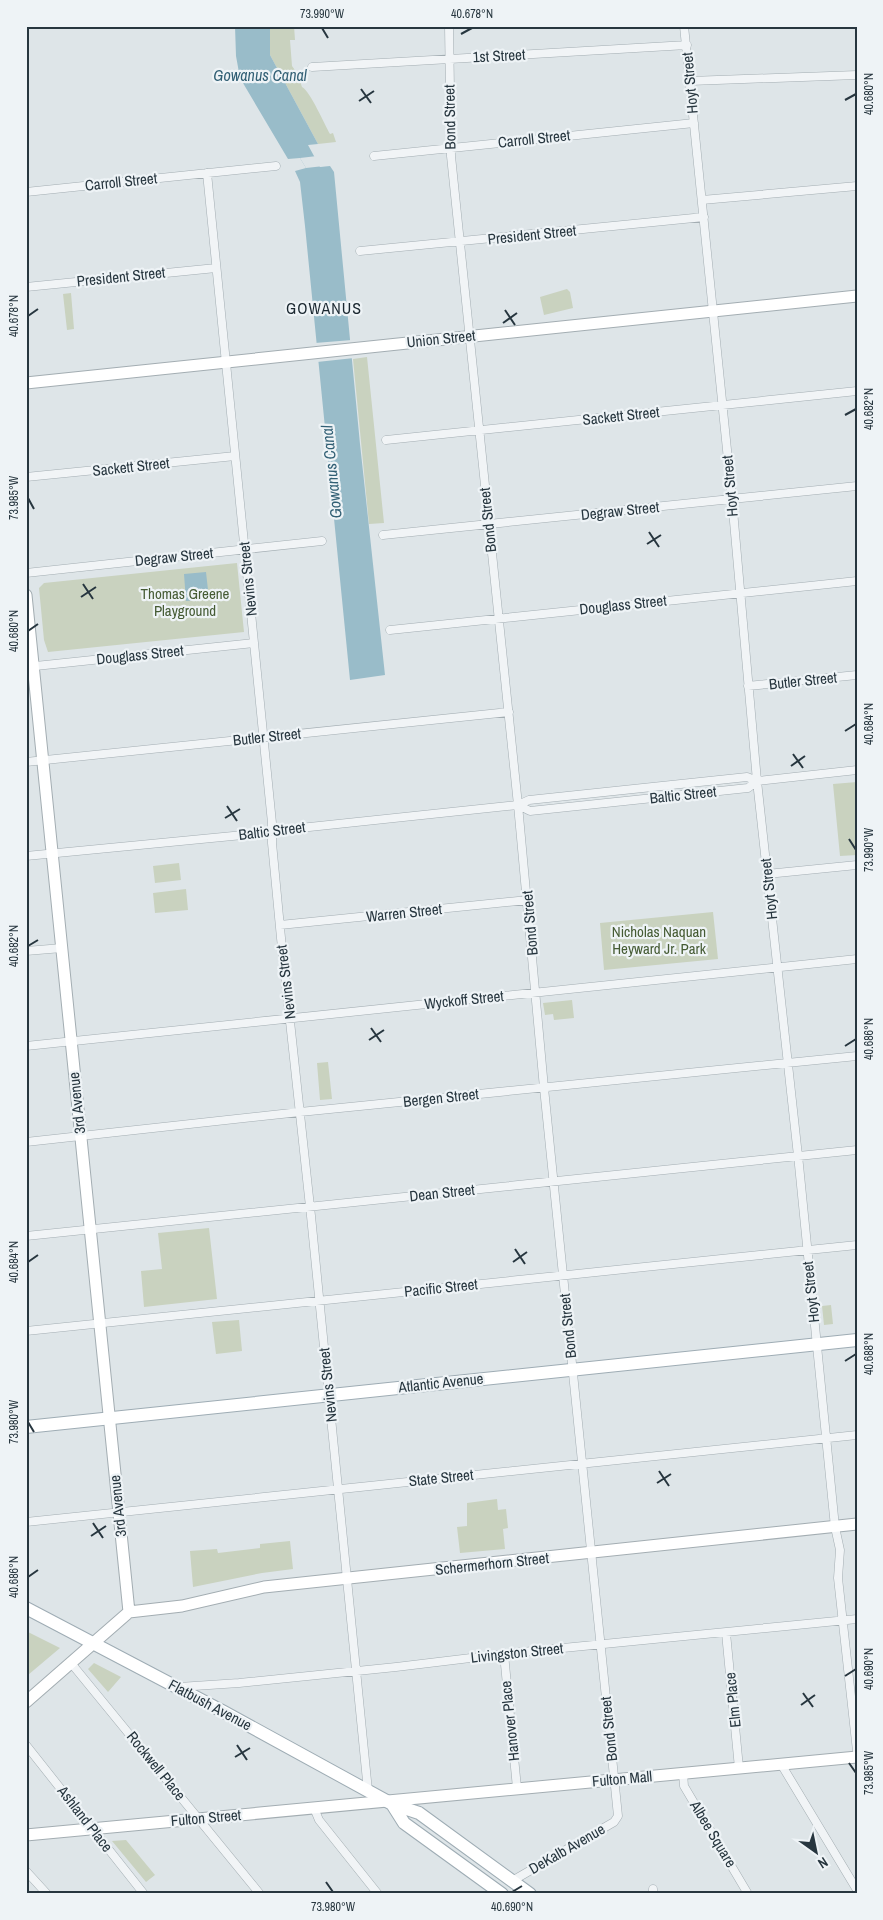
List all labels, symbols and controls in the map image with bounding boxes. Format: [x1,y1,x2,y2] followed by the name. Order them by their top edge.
[300,6,345,22] text: 73.990°W
[451,6,493,22] text: 40.678°N
[472,44,526,67] street label: 1st Street
[676,51,703,115] street label: Hoyt Street
[213,64,308,86] water label: Gowanus Canal
[861,73,877,115] text: 40.680°N
[438,84,461,150] street label: Bond Street
[497,124,572,153] street label: Carroll Street
[84,167,159,196] street label: Carroll Street
[487,219,578,250] street label: President Street
[76,261,167,292] street label: President Street
[6,295,22,337] text: 40.678°N
[286,297,362,319] district label: GOWANUS
[406,324,477,353] street label: Union Street
[861,388,877,430] text: 40.682°N
[581,401,661,430] street label: Sackett Street
[315,423,347,520] water label: Gowanus Canal
[91,452,171,481] street label: Sackett Street
[716,454,743,518] street label: Hoyt Street
[6,475,22,520] text: 73.985°W
[474,486,501,553] street label: Bond Street
[580,496,661,525] street label: Degraw Street
[233,540,262,617] street label: Nevins Street
[134,542,215,571] street label: Degraw Street
[141,583,230,621] park label: Thomas Greene Playground
[578,589,668,620] street label: Douglass Street
[6,610,22,652] text: 40.680°N
[95,639,185,670] street label: Douglass Street
[768,666,839,695] street label: Butler Street
[861,703,877,745] text: 40.684°N
[232,722,303,751] street label: Butler Street
[649,780,718,808] street label: Baltic Street
[237,816,307,845] street label: Baltic Street
[861,827,877,872] text: 73.990°W
[755,857,782,921] street label: Hoyt Street
[516,889,543,956] street label: Bond Street
[365,898,443,927] street label: Warren Street
[612,921,707,959] park label: Nicholas Naquan Heyward Jr. Park
[6,925,22,967] text: 40.682°N
[270,943,300,1020] street label: Nevins Street
[423,985,505,1014] street label: Wyckoff Street
[861,1018,877,1060] text: 40.686°N
[63,1071,90,1135] street label: 3rd Avenue
[402,1083,480,1112] street label: Bergen Street
[408,1179,476,1206] street label: Dean Street
[6,1241,22,1283] text: 40.684°N
[797,1260,824,1324] street label: Hoyt Street
[403,1273,479,1302] street label: Pacific Street
[554,1292,581,1359] street label: Bond Street
[861,1333,877,1375] text: 40.688°N
[313,1346,342,1423] street label: Nevins Street
[396,1368,485,1398] street label: Atlantic Avenue
[6,1399,22,1444] text: 73.980°W
[408,1464,475,1491] street label: State Street
[104,1474,131,1538] street label: 3rd Avenue
[434,1547,550,1580] street label: Schermerhorn Street
[6,1556,22,1598] text: 40.686°N
[470,1637,565,1668] street label: Livingston Street
[861,1648,877,1690] text: 40.690°N
[719,1671,746,1729] street label: Elm Place
[165,1674,256,1735] street label: Flatbush Avenue
[495,1680,524,1762] street label: Hanover Place
[595,1695,622,1762] street label: Bond Street
[122,1727,191,1805] street label: Rockwell Place
[861,1750,877,1795] text: 73.985°W
[591,1765,653,1792] street label: Fulton Mall
[52,1780,118,1856] street label: Ashland Place
[685,1796,742,1871] street label: Albee Square
[170,1804,243,1831] street label: Fulton Street
[525,1818,609,1879] street label: DeKalb Avenue
[790,1828,840,1878] north arrow
[815,1853,831,1873] text: N
[311,1899,356,1915] text: 73.980°W
[491,1899,533,1915] text: 40.690°N

